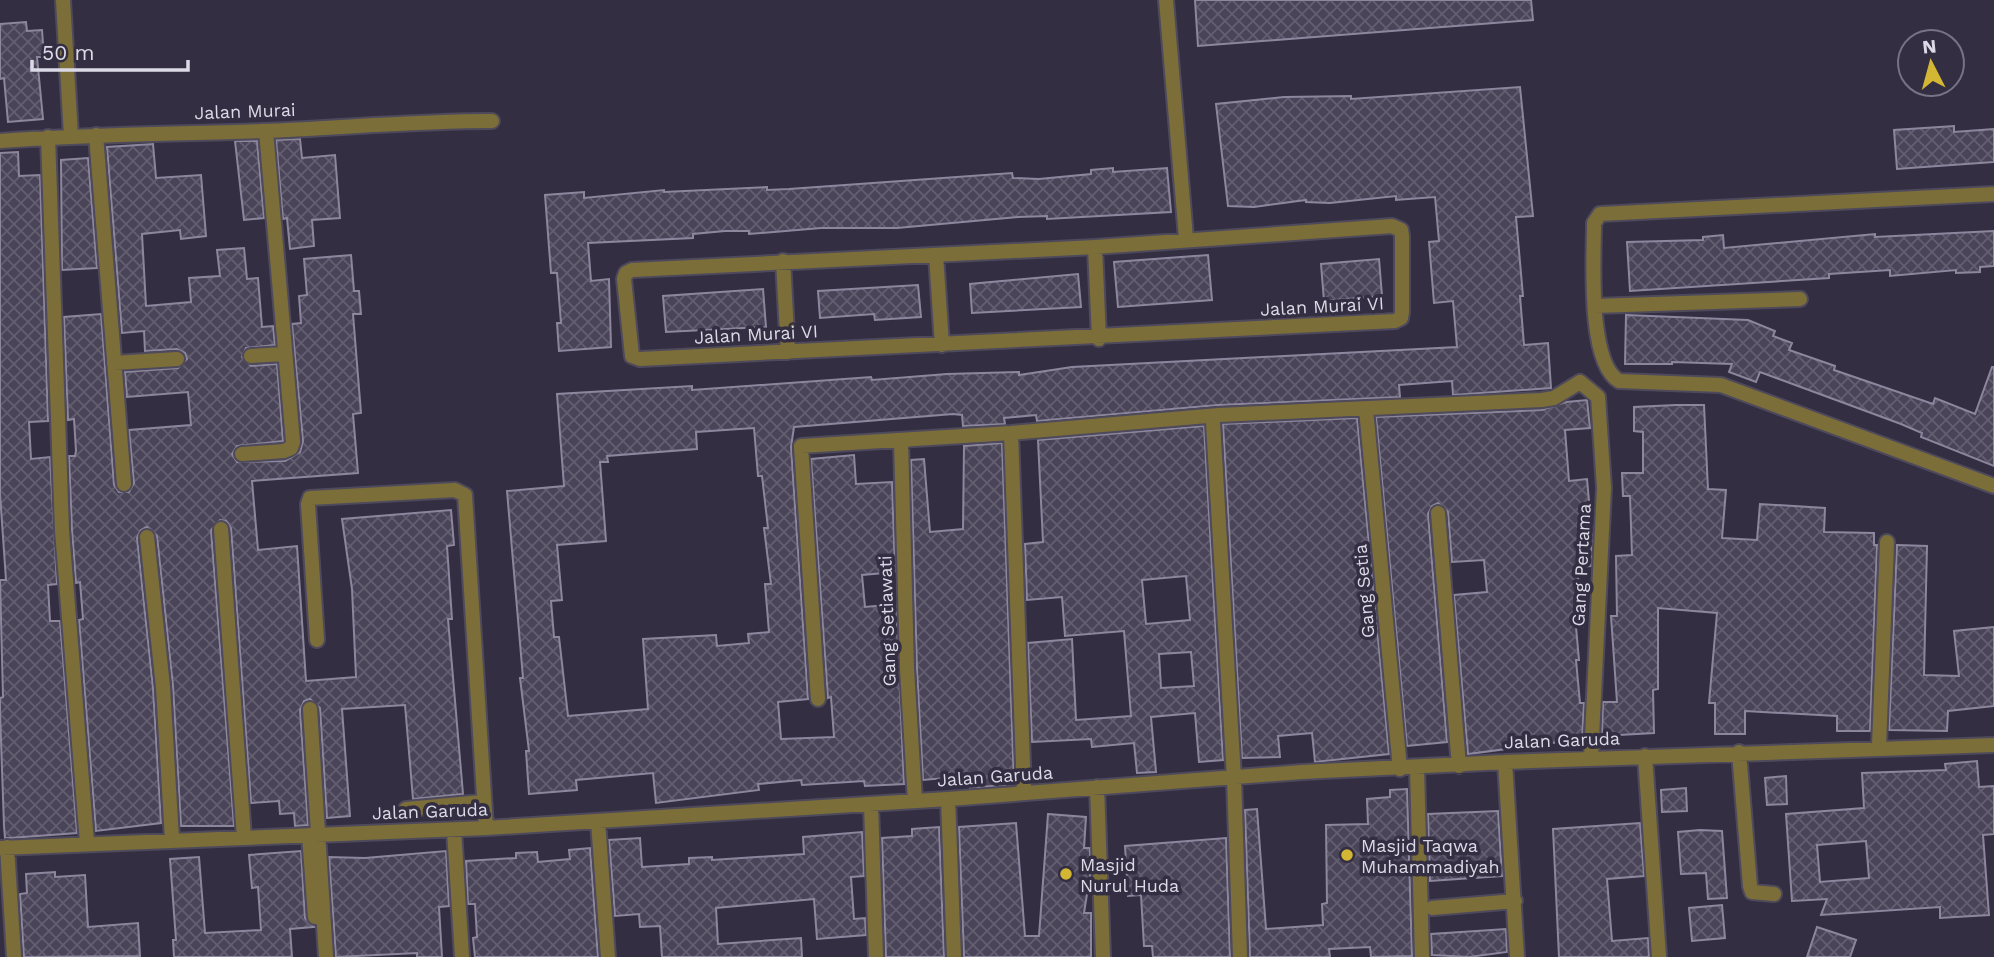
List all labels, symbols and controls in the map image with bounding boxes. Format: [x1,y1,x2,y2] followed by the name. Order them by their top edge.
[32,28,187,72] scale bar
[1896,28,1966,98] north arrow
[1921,34,1937,59] text: N
[42,40,94,65] text: 50 m
[194,99,296,123] street label: Jalan Murai
[1260,292,1384,320] street label: Jalan Murai VI
[694,320,818,348] street label: Jalan Murai VI
[1567,503,1595,627] street label: Gang Pertama
[1349,543,1379,639] street label: Gang Setia
[874,555,900,687] street label: Gang Setiawati
[1504,727,1620,753] street label: Jalan Garuda
[936,761,1054,791] street label: Jalan Garuda
[372,798,488,824] street label: Jalan Garuda
[1361,835,1500,877] place label: Masjid Taqwa Muhammadiyah
[1339,847,1355,863] marker: Masjid Taqwa Muhammadiyah
[1080,854,1179,896] place label: Masjid Nurul Huda
[1058,866,1074,882] marker: Masjid Nurul Huda

